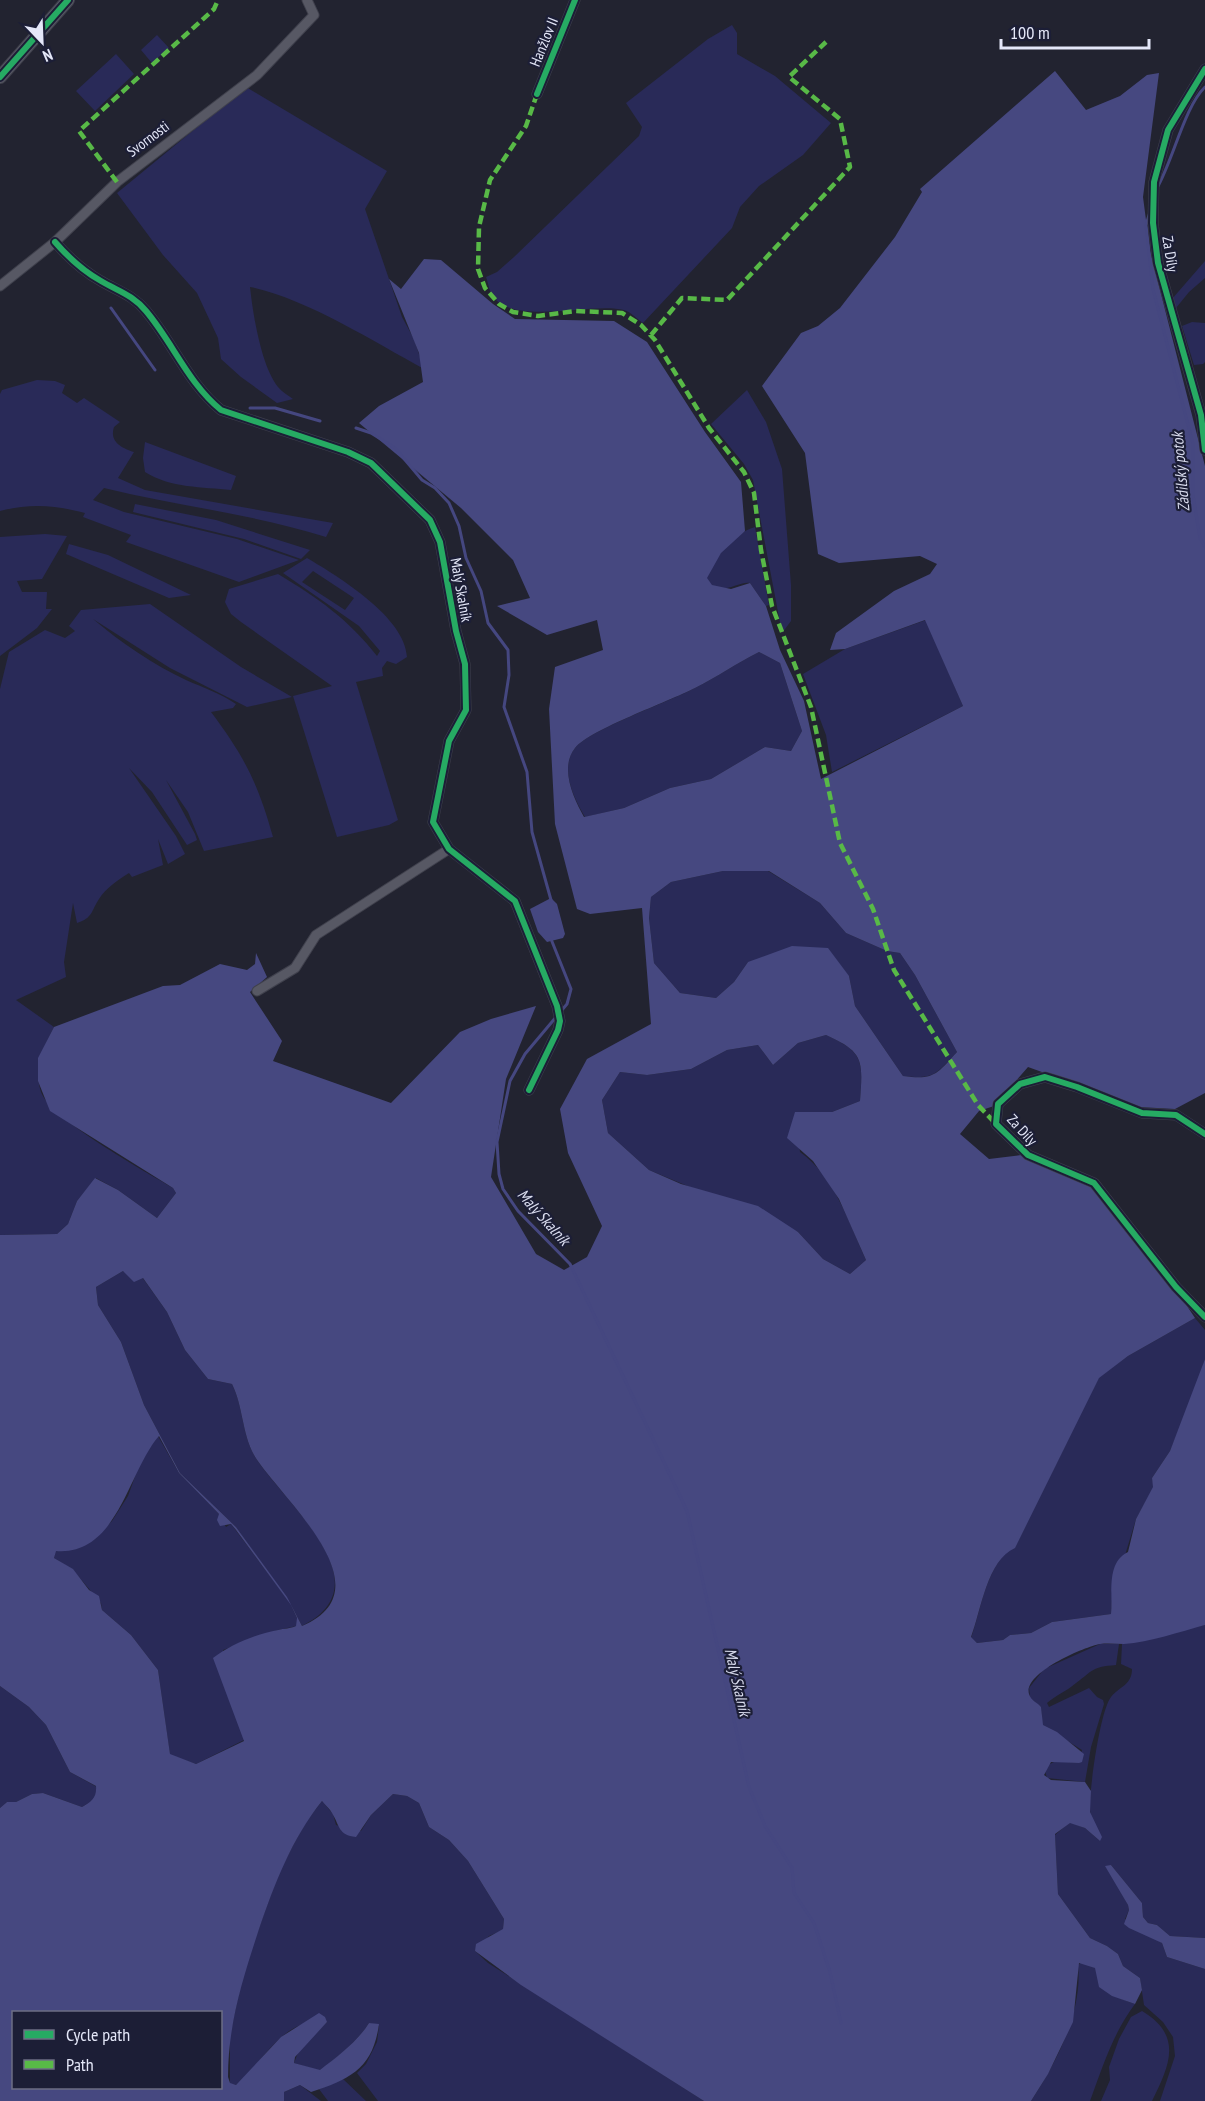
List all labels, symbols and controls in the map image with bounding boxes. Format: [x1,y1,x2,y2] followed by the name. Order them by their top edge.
[12,12,72,72] north arrow
[1001,12,1150,50] scale bar
[525,14,562,69] street label: Hanžlov II
[1010,21,1050,44] text: 100 m
[40,45,56,67] text: N
[123,116,173,161] street label: Svornosti
[1158,235,1183,273] street label: Za Díly
[1166,430,1193,512] water label: Zádilský potok
[447,556,477,624] street label: Malý Skalník
[1003,1110,1042,1149] street label: Za Díly
[513,1185,576,1251] water label: Malý Skalník
[720,1646,756,1720] water label: Malý Skalník
[12,2011,222,2089] legend
[66,2023,130,2046] text: Cycle path
[66,2053,94,2076] text: Path

